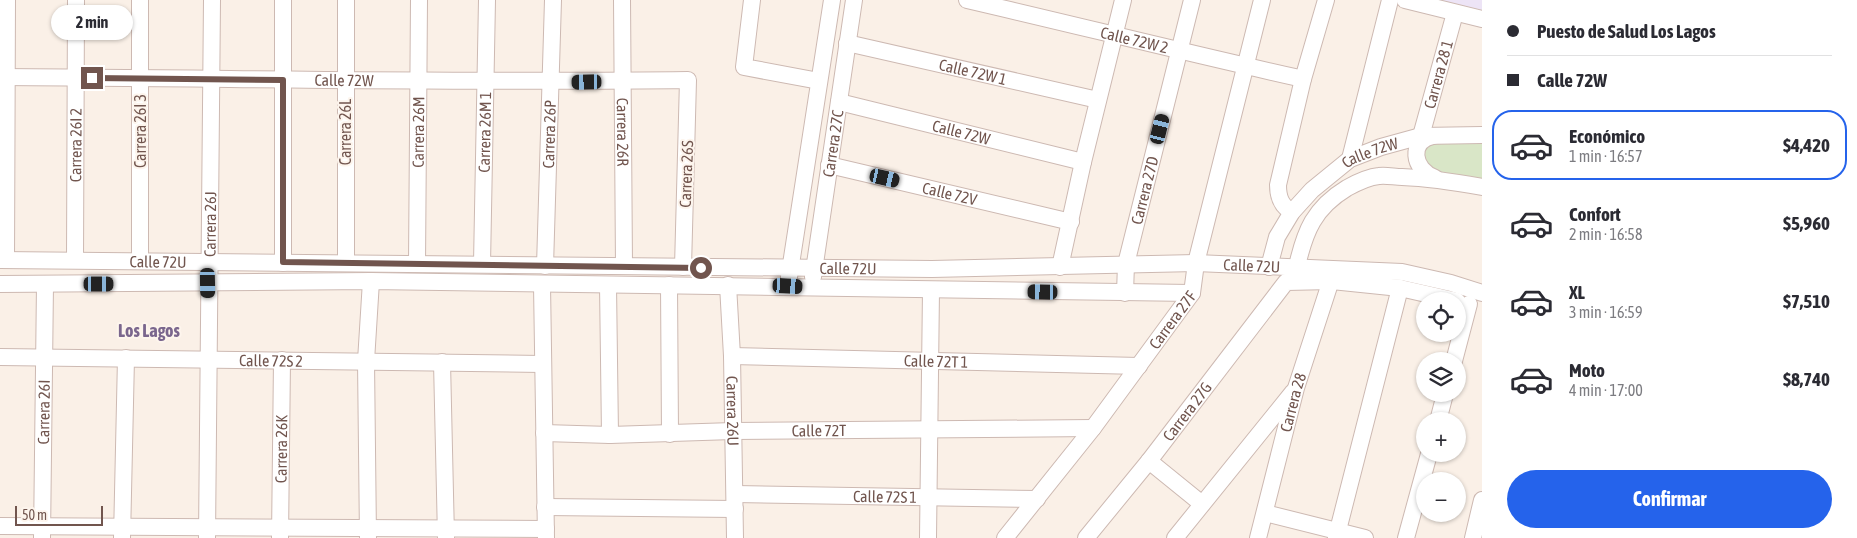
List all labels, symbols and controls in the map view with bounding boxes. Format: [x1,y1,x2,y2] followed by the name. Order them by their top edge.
[51,5,133,40] callout: 2 min
[76,13,108,31] text: 2 min
[1537,20,1716,42] text: Puesto de Salud Los Lagos
[1099,23,1170,56] street label: Calle 72W 2
[1420,38,1456,111] street label: Carrera 28 1
[937,55,1008,88] street label: Calle 72W 1
[81,67,103,89] route end
[1537,69,1607,91] text: Calle 72W
[314,71,374,89] street label: Calle 72W
[571,74,602,90] car
[475,91,494,173] street label: Carrera 26M 1
[131,94,149,168] street label: Carrera 26I 3
[409,96,427,168] street label: Carrera 26M
[336,98,354,165] street label: Carrera 26L
[614,98,632,166] street label: Carrera 26R
[539,99,559,168] street label: Carrera 26P
[66,108,85,182] street label: Carrera 26I 2
[819,109,847,178] street label: Carrera 27C
[1149,113,1170,145] car
[930,116,993,148] street label: Calle 72W
[1509,123,1554,168] icon: car
[1569,125,1645,147] text: Económico
[1338,134,1400,171] street label: Calle 72W
[1783,134,1830,156] text: $4,420
[676,140,696,208] street label: Carrera 26S
[1569,147,1642,165] text: 1 min · 16:57
[1127,154,1162,226] street label: Carrera 27D
[868,167,901,189] car
[921,178,979,209] street label: Calle 72V
[201,191,219,257] street label: Carrera 26J
[1509,201,1554,246] icon: car
[1569,203,1621,225] text: Confort
[1783,212,1830,234] text: $5,960
[1569,225,1642,243] text: 2 min · 16:58
[129,252,187,271] street label: Calle 72U
[1223,255,1281,276] street label: Calle 72U
[690,257,712,279] route start
[819,259,877,277] street label: Calle 72U
[200,268,215,298] car
[84,277,114,292] car
[772,278,803,294] car
[1509,279,1554,324] icon: car
[1569,281,1585,303] text: XL
[1027,284,1058,300] car
[1145,287,1200,352] street label: Carrera 27F
[1783,290,1830,312] text: $7,510
[1416,292,1466,522] map controls
[1416,292,1466,342] button: locate
[1569,303,1642,321] text: 3 min · 16:59
[118,320,181,341] district label: Los Lagos
[239,351,303,370] street label: Calle 72S 2
[904,351,968,371] street label: Calle 72T 1
[1416,352,1466,402] button: layers
[1509,357,1554,402] icon: car
[1569,359,1605,381] text: Moto
[1783,368,1830,390] text: $8,740
[1276,370,1309,434] street label: Carrera 28
[723,376,742,446] street label: Carrera 26U
[1159,378,1215,444] street label: Carrera 27G
[34,380,53,444] street label: Carrera 26I
[1569,381,1643,399] text: 4 min · 17:00
[1416,412,1466,462] button: +
[272,415,290,483] street label: Carrera 26K
[792,421,846,440] street label: Calle 72T
[1507,470,1832,528] button: Confirmar
[1416,472,1466,522] button: −
[853,487,917,506] street label: Calle 72S 1
[15,503,102,526] scale bar
[22,507,47,523] text: 50 m

